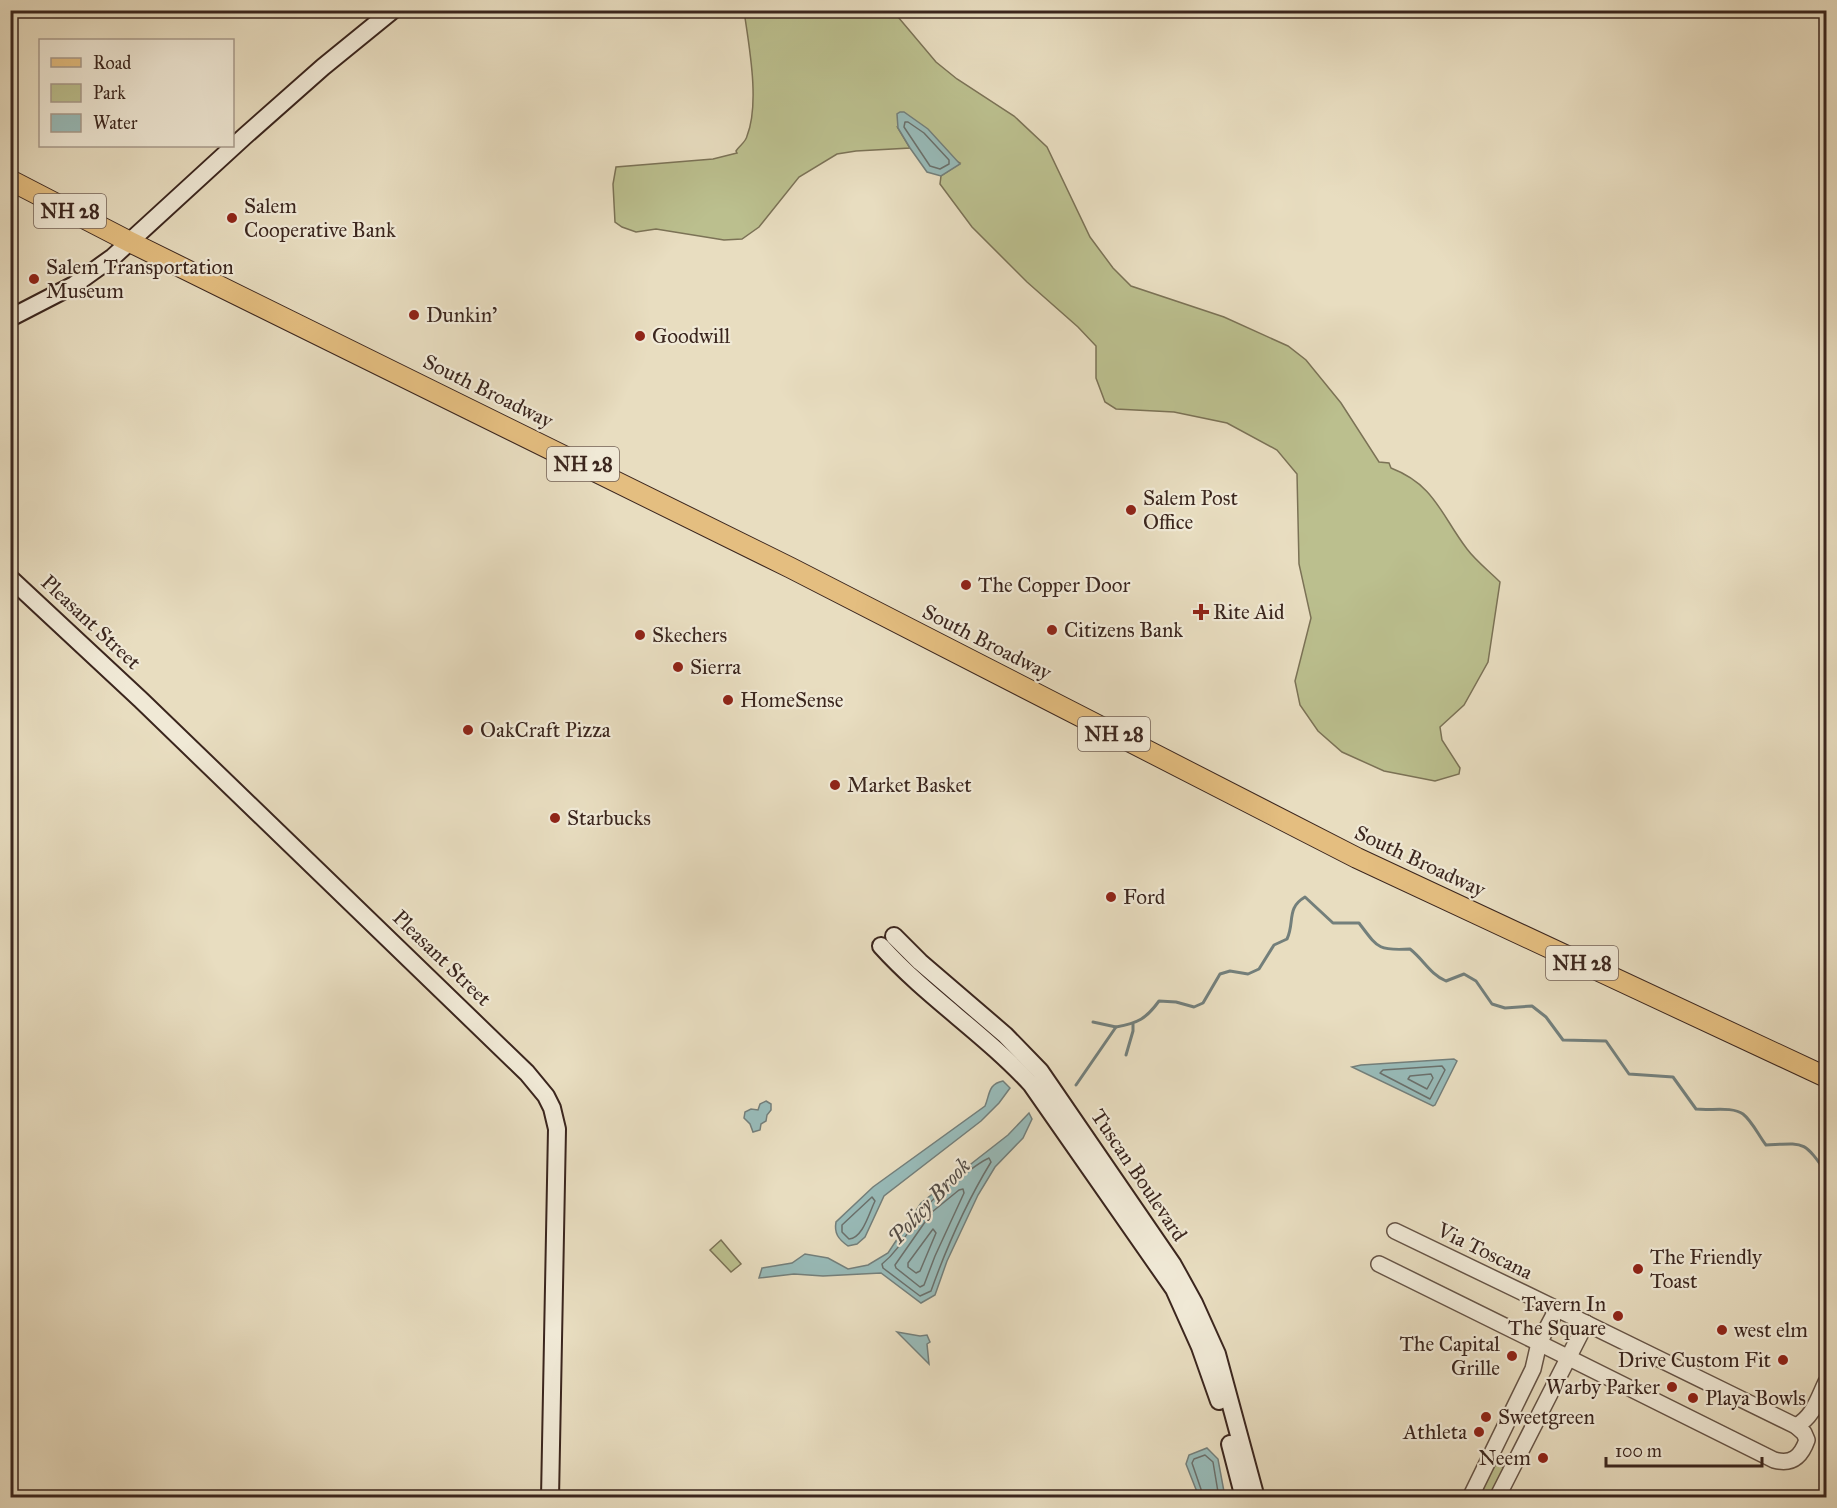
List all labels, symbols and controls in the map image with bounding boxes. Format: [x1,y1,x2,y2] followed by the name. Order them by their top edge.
[39,39,234,147] legend
[93,52,131,74] text: Road
[93,82,126,104] text: Park
[93,112,138,134] text: Water
[244,193,396,243] place label: Salem Cooperative Bank
[34,194,106,228] road number: NH 28
[225,211,239,225] marker: Salem Cooperative Bank
[46,254,234,304] place label: Salem Transportation Museum
[27,272,41,286] marker: Salem Transportation Museum
[426,302,497,328] place label: Dunkin'
[407,308,421,322] marker: Dunkin'
[652,323,731,349] place label: Goodwill
[633,329,647,343] marker: Goodwill
[419,348,558,434] street label: South Broadway
[547,447,619,481] road number: NH 28
[1143,485,1238,535] place label: Salem Post Office
[1124,503,1138,517] marker: Salem Post Office
[36,569,147,675] street label: Pleasant Street
[978,572,1130,598] place label: The Copper Door
[959,578,973,592] marker: The Copper Door
[918,598,1057,686] street label: South Broadway
[1213,599,1285,625] place label: Rite Aid
[1194,605,1208,619] marker: Rite Aid
[1064,617,1183,643] place label: Citizens Bank
[652,622,727,648] place label: Skechers
[1045,623,1059,637] marker: Citizens Bank
[633,628,647,642] marker: Skechers
[690,654,741,680] place label: Sierra
[671,660,685,674] marker: Sierra
[740,687,844,713] place label: HomeSense
[721,693,735,707] marker: HomeSense
[480,717,611,743] place label: OakCraft Pizza
[1078,717,1150,751] road number: NH 28
[461,723,475,737] marker: OakCraft Pizza
[847,772,972,798] place label: Market Basket
[828,778,842,792] marker: Market Basket
[567,805,651,831] place label: Starbucks
[548,811,562,825] marker: Starbucks
[1350,819,1491,903] street label: South Broadway
[1123,884,1166,910] place label: Ford
[1104,890,1118,904] marker: Ford
[387,904,497,1012] street label: Pleasant Street
[1546,946,1618,980] road number: NH 28
[1085,1104,1193,1246] street label: Tuscan Boulevard
[882,1152,977,1250] water label: Policy Brook
[1432,1216,1537,1285] street label: Via Toscana
[1650,1244,1763,1294] place label: The Friendly Toast
[1631,1262,1645,1276] marker: The Friendly Toast
[1508,1291,1606,1341] place label: Tavern In The Square
[1611,1309,1625,1323] marker: Tavern In The Square
[1734,1317,1808,1343] place label: west elm
[1715,1323,1729,1337] marker: west elm
[1399,1331,1500,1381] place label: The Capital Grille
[1618,1347,1772,1373] place label: Drive Custom Fit
[1505,1349,1519,1363] marker: The Capital Grille
[1776,1353,1790,1367] marker: Drive Custom Fit
[1546,1374,1660,1400] place label: Warby Parker
[1665,1380,1679,1394] marker: Warby Parker
[1705,1385,1806,1411] place label: Playa Bowls
[1686,1391,1700,1405] marker: Playa Bowls
[1498,1404,1595,1430] place label: Sweetgreen
[1479,1410,1493,1424] marker: Sweetgreen
[1402,1419,1467,1445] place label: Athleta
[1472,1425,1486,1439] marker: Athleta
[1606,1430,1762,1468] scale bar
[1615,1440,1662,1462] text: 100 m
[1478,1445,1531,1471] place label: Neem
[1536,1451,1550,1465] marker: Neem

